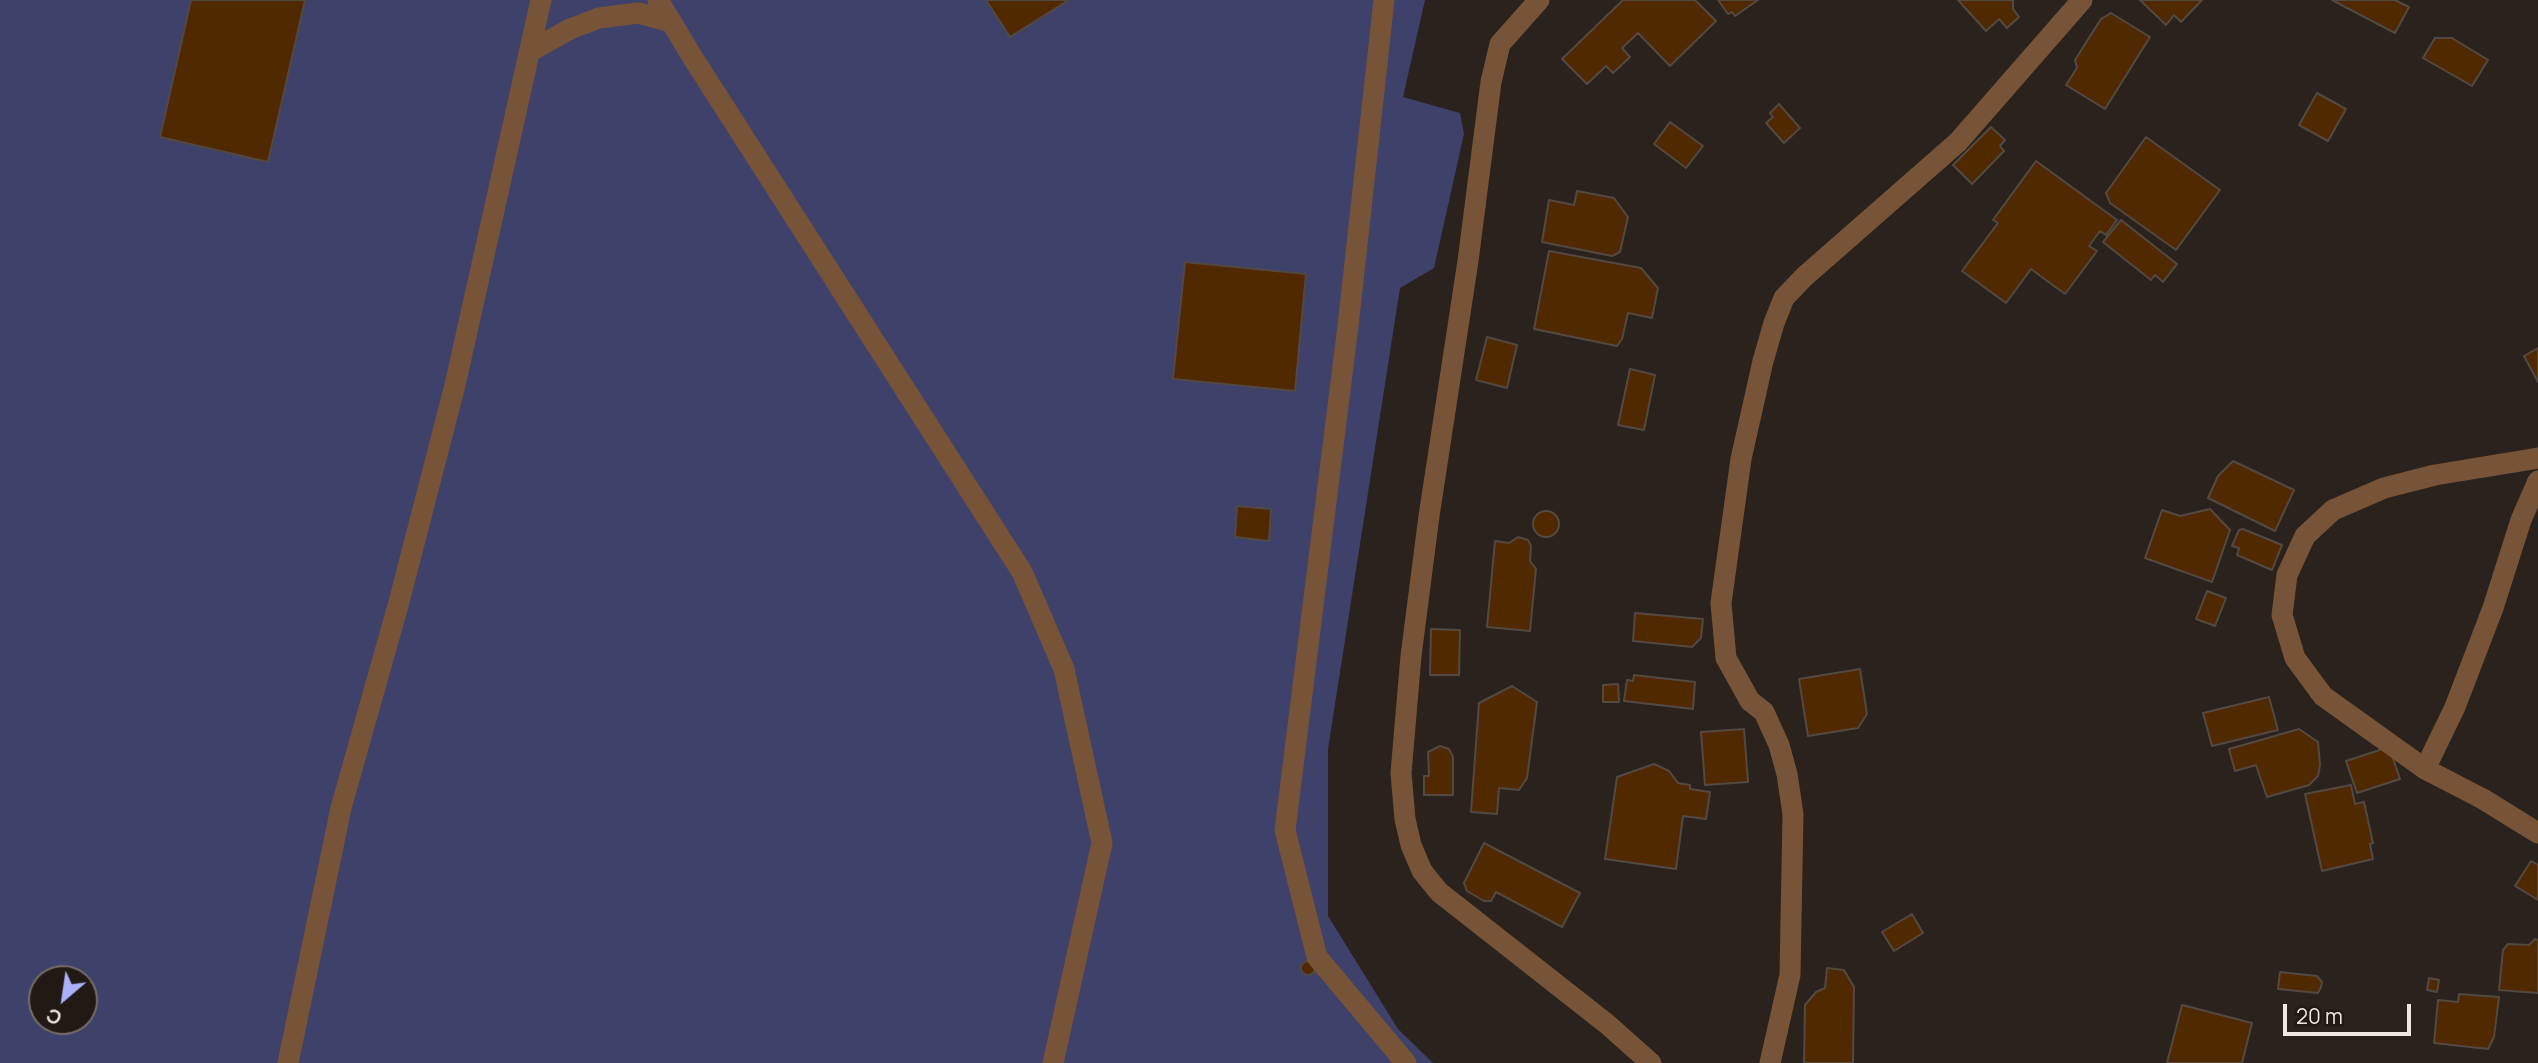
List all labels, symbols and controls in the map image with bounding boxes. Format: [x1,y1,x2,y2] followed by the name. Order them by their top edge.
[28,965,98,1035] north arrow
[2286,990,2414,1034] scale bar
[41,1002,66,1031] text: С
[2296,1002,2343,1030] text: 20 m

